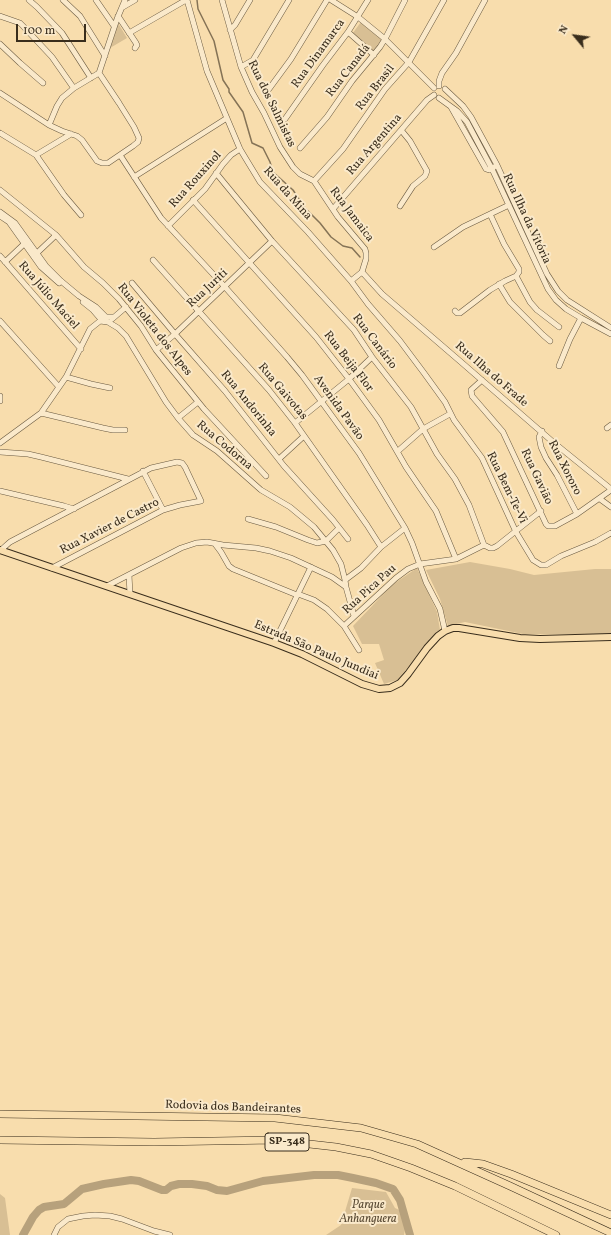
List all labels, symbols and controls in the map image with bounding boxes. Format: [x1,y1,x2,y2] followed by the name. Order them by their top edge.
[18,16,88,42] scale bar
[555,16,595,56] north arrow
[289,17,349,91] street label: Rua Dinamarca
[23,23,55,39] text: 100 m
[556,23,573,37] text: N
[324,42,374,100] street label: Rua Canadá
[244,58,298,150] street label: Rua dos Salmistas
[354,62,398,114] street label: Rua Brasil
[344,111,406,179] street label: Rua Argentina
[167,149,225,211] street label: Rua Rouxinol
[259,165,315,223] street label: Rua da Mina
[499,171,553,267] street label: Rua Ilha da Vitória
[326,185,376,245] street label: Rua Jamaica
[15,259,81,333] street label: Rua Júlio Maciel
[185,267,231,311] street label: Rua Juriti
[113,281,195,379] street label: Rua Violeta dos Alpes
[349,312,399,372] street label: Rua Canário
[320,329,376,395] street label: Rua Beija Flor
[452,339,530,411] street label: Rua Ilha do Frade
[254,361,310,423] street label: Rua Gaivotas
[217,368,279,440] street label: Rua Andorinha
[310,373,366,443] street label: Avenida Pavão
[193,418,255,474] street label: Rua Codorna
[544,438,584,498] street label: Rua Xororo
[517,447,555,507] street label: Rua Gavião
[482,450,530,526] street label: Rua Bem-Te-Vi
[58,496,162,558] street label: Rua Xavier de Castro
[340,562,400,618] street label: Rua Pica Pau
[252,618,380,684] street label: Estrada São Paulo Jundiai
[165,1098,301,1118] street label: Rodovia dos Bandeirantes
[265,1133,309,1151] road number: SP-348
[339,1199,397,1227] park label: Parque Anhanguera

